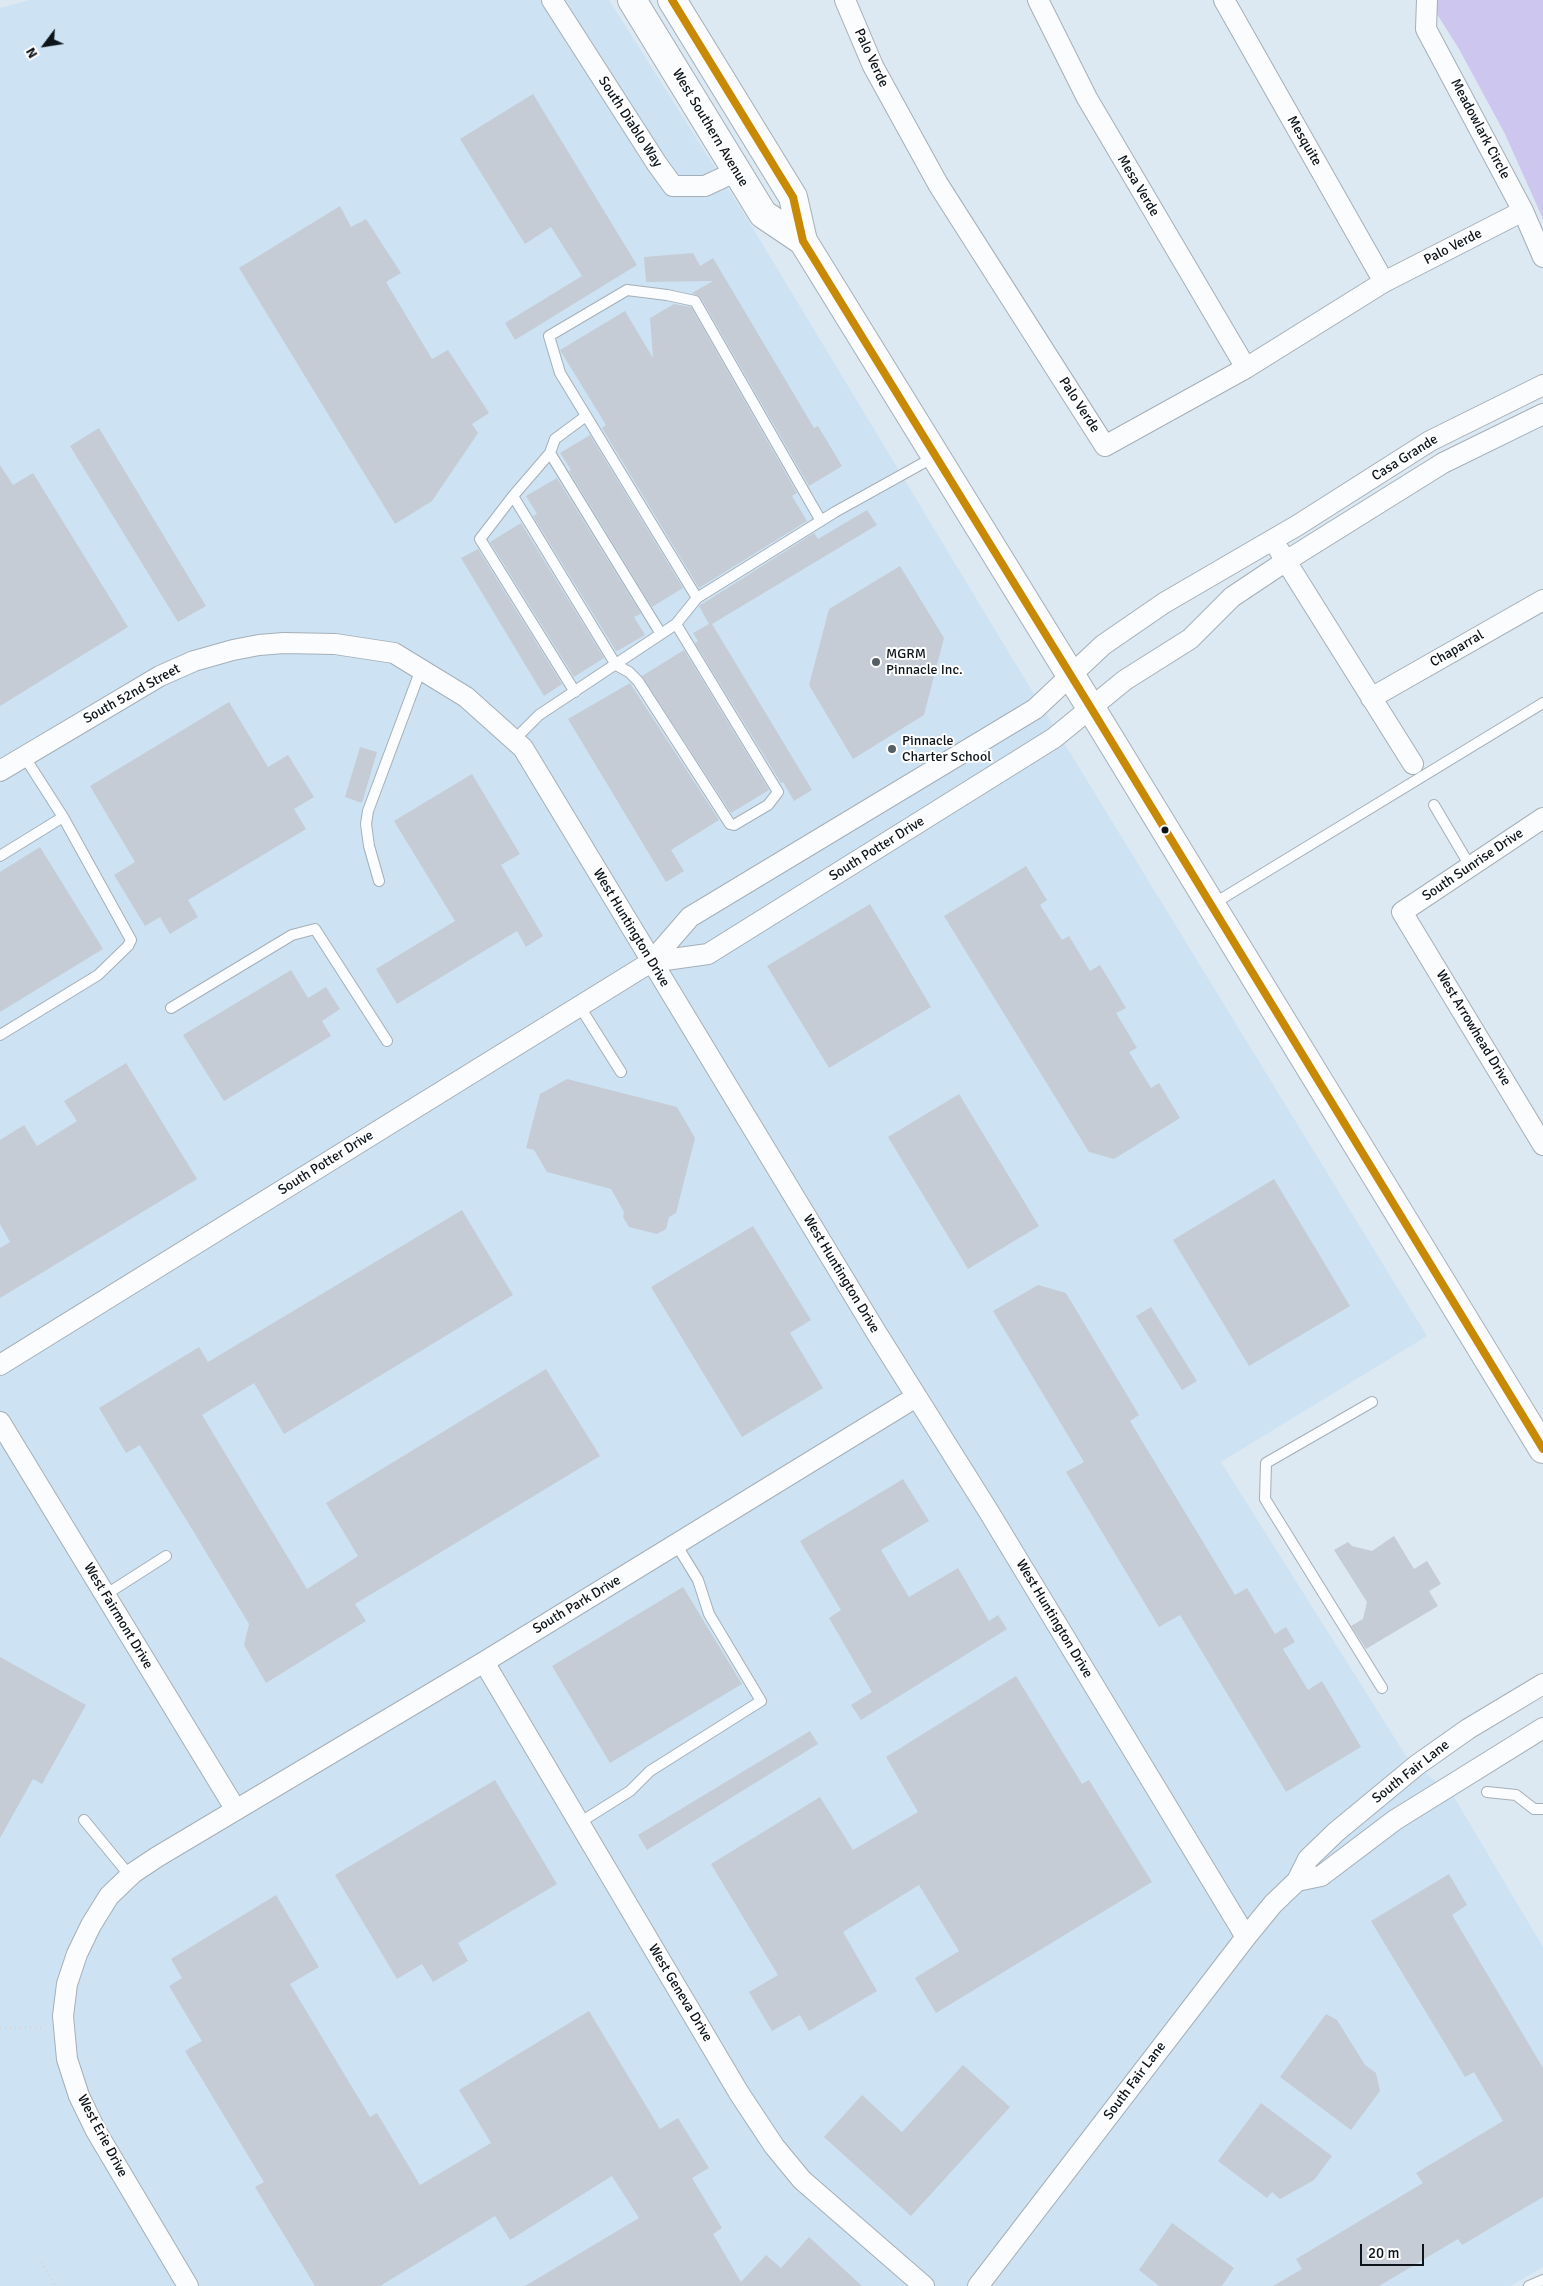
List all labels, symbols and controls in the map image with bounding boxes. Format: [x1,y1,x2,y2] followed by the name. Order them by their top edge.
[20,20,70,70] north arrow
[850,26,892,90] street label: Palo Verde
[22,44,42,62] text: N
[668,66,752,190] street label: West Southern Avenue
[594,73,666,171] street label: South Diablo Way
[1446,76,1514,182] street label: Meadowlark Circle
[1283,113,1325,169] street label: Mesquite
[1113,152,1163,220] street label: Mesa Verde
[1421,225,1485,269] street label: Palo Verde
[1055,374,1103,436] street label: Palo Verde
[1369,431,1441,485] street label: Casa Grande
[1427,627,1487,671] street label: Chaparral
[886,646,963,679] place label: MGRM Pinnacle Inc.
[870,656,882,668] marker: MGRM Pinnacle Inc.
[81,660,183,728] street label: South 52nd Street
[902,733,991,766] place label: Pinnacle Charter School
[886,743,898,755] marker: Pinnacle Charter School
[826,813,928,885] street label: South Potter Drive
[1160,825,1170,835] unlabelled marker
[1419,825,1527,905] street label: South Sunrise Drive
[589,866,673,990] street label: West Huntington Drive
[1432,967,1514,1089] street label: West Arrowhead Drive
[275,1127,377,1199] street label: South Potter Drive
[799,1212,883,1336] street label: West Huntington Drive
[1012,1557,1096,1681] street label: West Huntington Drive
[80,1560,156,1672] street label: West Fairmont Drive
[530,1572,624,1638] street label: South Park Drive
[1369,1737,1453,1807] street label: South Fair Lane
[644,1941,716,2045] street label: West Geneva Drive
[1100,2039,1170,2123] street label: South Fair Lane
[73,2092,131,2180] street label: West Erie Drive
[1363,2234,1427,2266] scale bar
[1368,2244,1399,2262] text: 20 m

